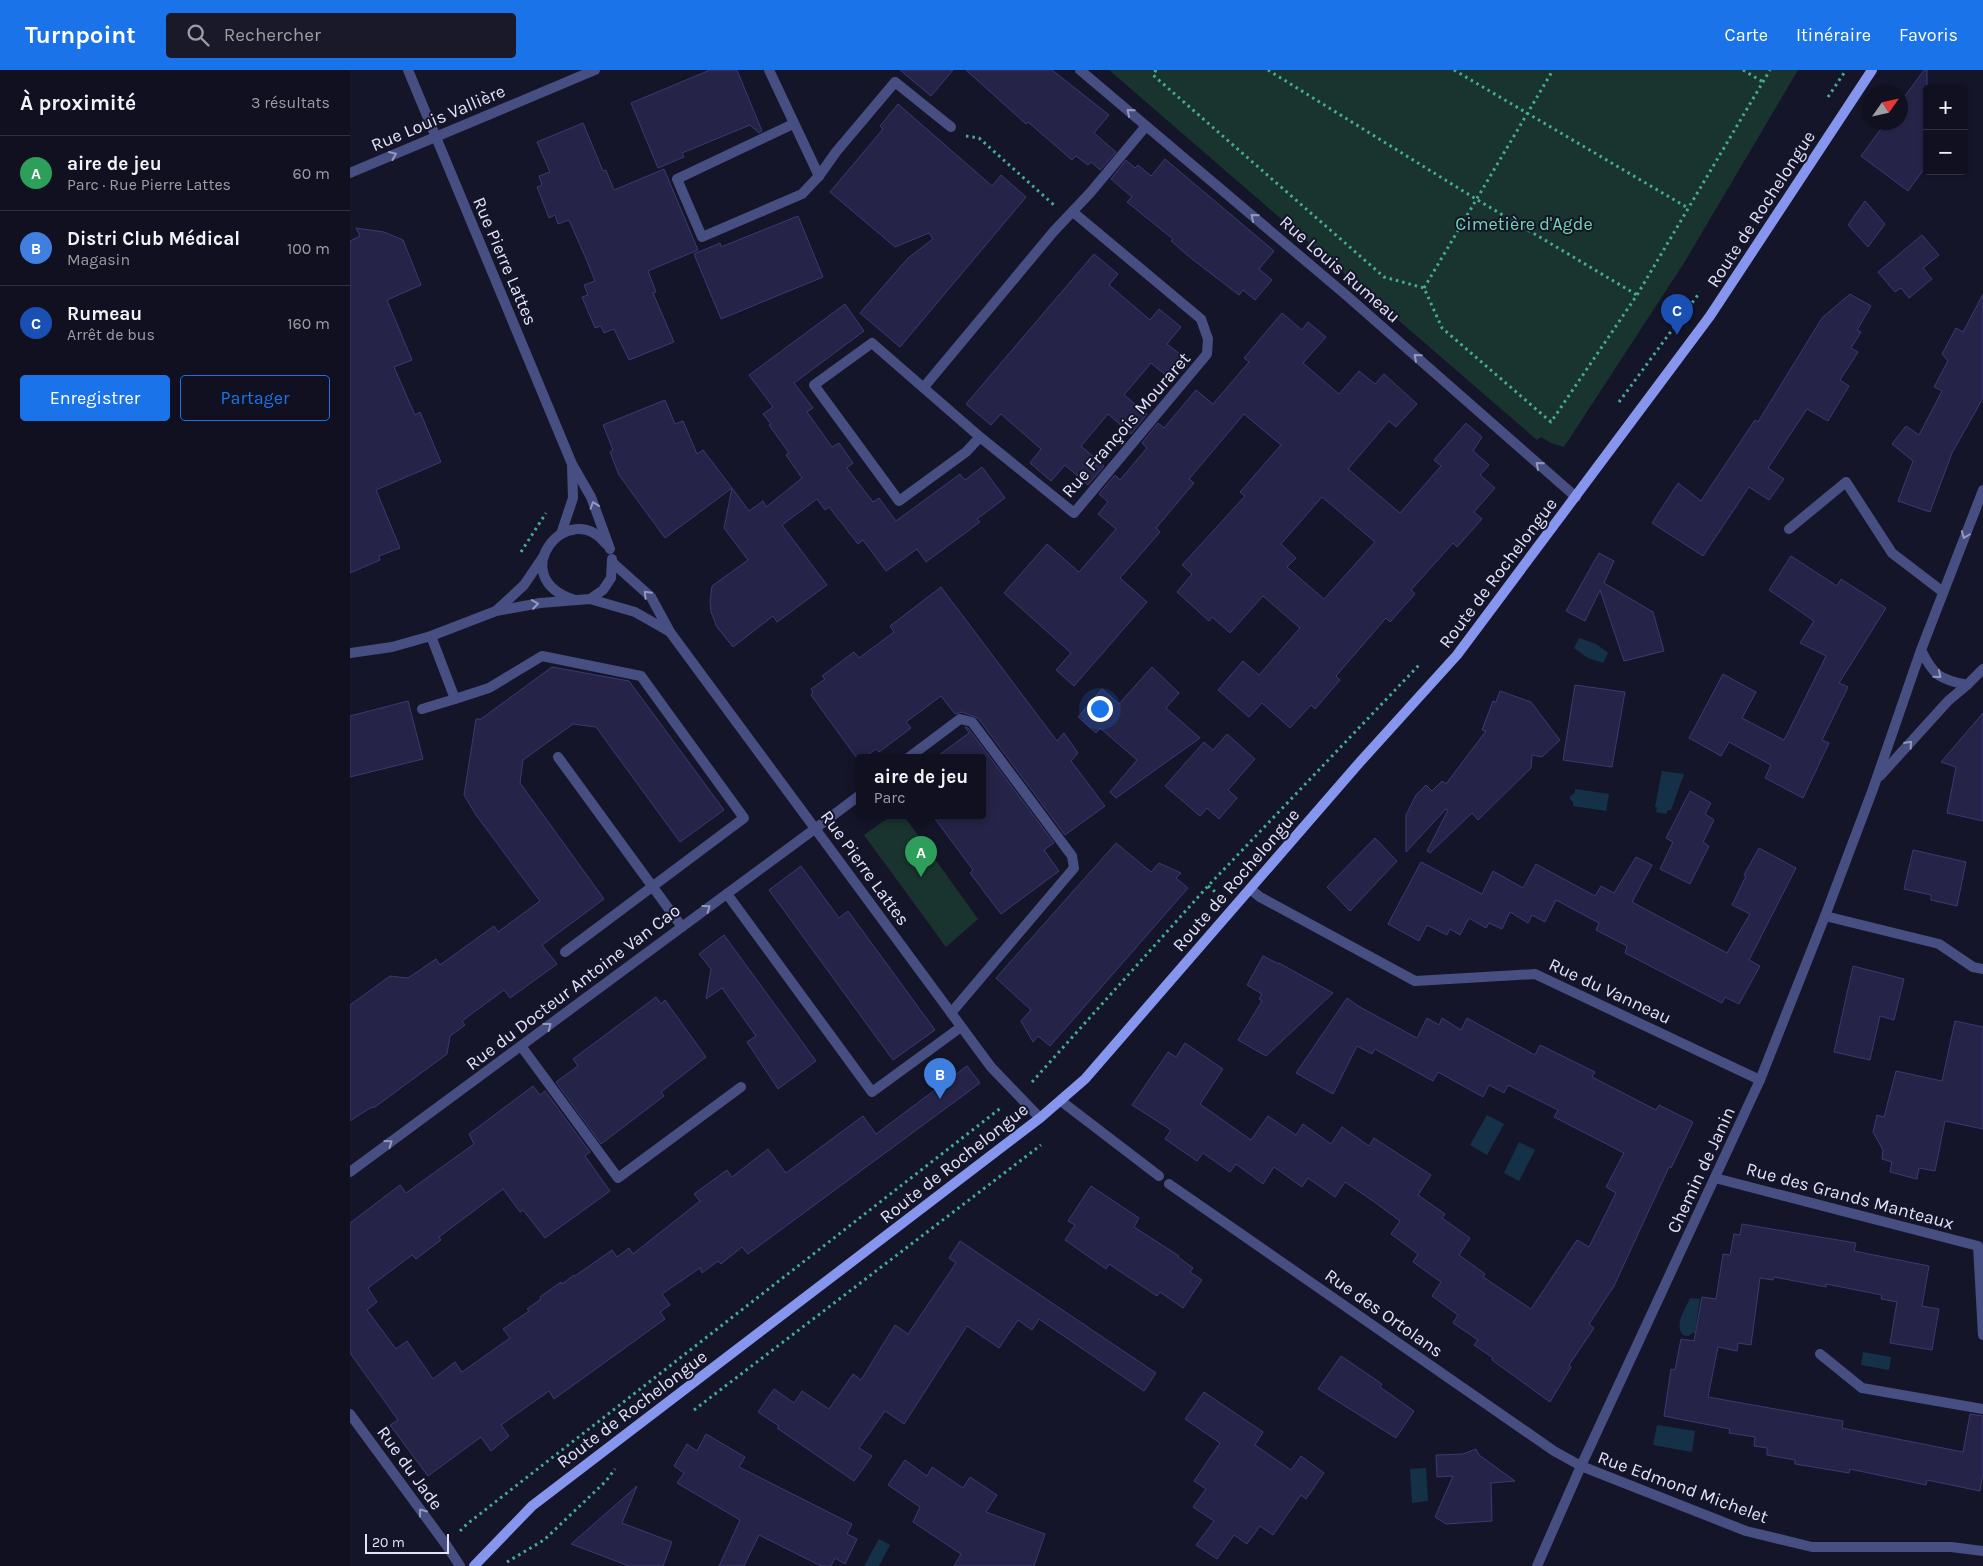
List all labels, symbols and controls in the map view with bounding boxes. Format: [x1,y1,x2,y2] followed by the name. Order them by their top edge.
[166,13,516,58] search box
[25,21,136,49] text: Turnpoint
[184,21,212,49] icon: search
[224,24,321,46] text: Rechercher
[1725,24,1768,46] text: Carte
[1796,24,1871,46] text: Itinéraire
[1899,24,1958,46] text: Favoris
[368,80,508,156] street label: Rue Louis Vallière
[1863,85,1908,130] north arrow
[1923,85,1968,175] map controls
[1923,85,1968,130] button: +
[20,91,136,115] text: À proximité
[251,93,330,112] text: 3 résultats
[1127,110,1136,118] one-way arrow
[1702,126,1820,292] street label: Route de Rochelongue
[1923,130,1968,175] button: −
[388,151,397,162] one-way arrow
[67,153,162,175] text: aire de jeu
[31,164,41,183] text: A
[293,164,330,183] text: 60 m
[67,175,231,194] text: Parc · Rue Pierre Lattes
[468,194,542,328] street label: Rue Pierre Lattes
[1275,211,1405,327] street label: Rue Louis Rumeau
[1455,213,1593,235] park label: Cimetière d'Agde
[1251,215,1260,223] one-way arrow
[67,228,240,250] text: Distri Club Médical
[31,239,41,258] text: B
[287,239,330,258] text: 100 m
[67,250,130,269] text: Magasin
[1661,294,1693,335] pin: C
[67,303,142,325] text: Rumeau
[31,314,41,333] text: C
[287,314,330,333] text: 160 m
[67,325,155,344] text: Arrêt de bus
[1057,348,1195,502] street label: Rue François Mouraret
[1413,354,1422,363] one-way arrow
[20,375,170,421] button: Enregistrer
[180,375,330,421] button: Partager
[1536,462,1545,470] one-way arrow
[1434,493,1562,653] street label: Route de Rochelongue
[590,501,600,510] one-way arrow
[1961,530,1972,539] one-way arrow
[644,590,653,599] one-way arrow
[531,599,540,609] one-way arrow
[1933,669,1942,678] one-way arrow
[1087,696,1113,722] your location
[1903,741,1912,750] one-way arrow
[856,754,986,819] popup
[874,766,968,788] text: aire de jeu
[874,788,905,807] text: Parc
[1168,804,1304,956] street label: Route de Rochelongue
[816,806,914,930] street label: Rue Pierre Lattes
[905,836,937,877] pin: A
[461,899,685,1075] street label: Rue du Docteur Antoine Van Cao
[701,906,710,914] one-way arrow
[1545,953,1675,1029] street label: Rue du Vanneau
[542,1023,552,1032] one-way arrow
[924,1058,956,1099] pin: B
[875,1098,1033,1228] street label: Route de Rochelongue
[1662,1103,1740,1237] street label: Chemin de Janin
[383,1141,392,1149] one-way arrow
[1744,1158,1956,1234] street label: Rue des Grands Manteaux
[1321,1264,1447,1362] street label: Rue des Ortolans
[552,1345,712,1473] street label: Route de Rochelongue
[372,1422,448,1514] street label: Rue du Jade
[1595,1446,1771,1528] street label: Rue Edmond Michelet
[419,1508,428,1518] one-way arrow
[365,1531,449,1554] scale bar
[372,1534,405,1551] text: 20 m

